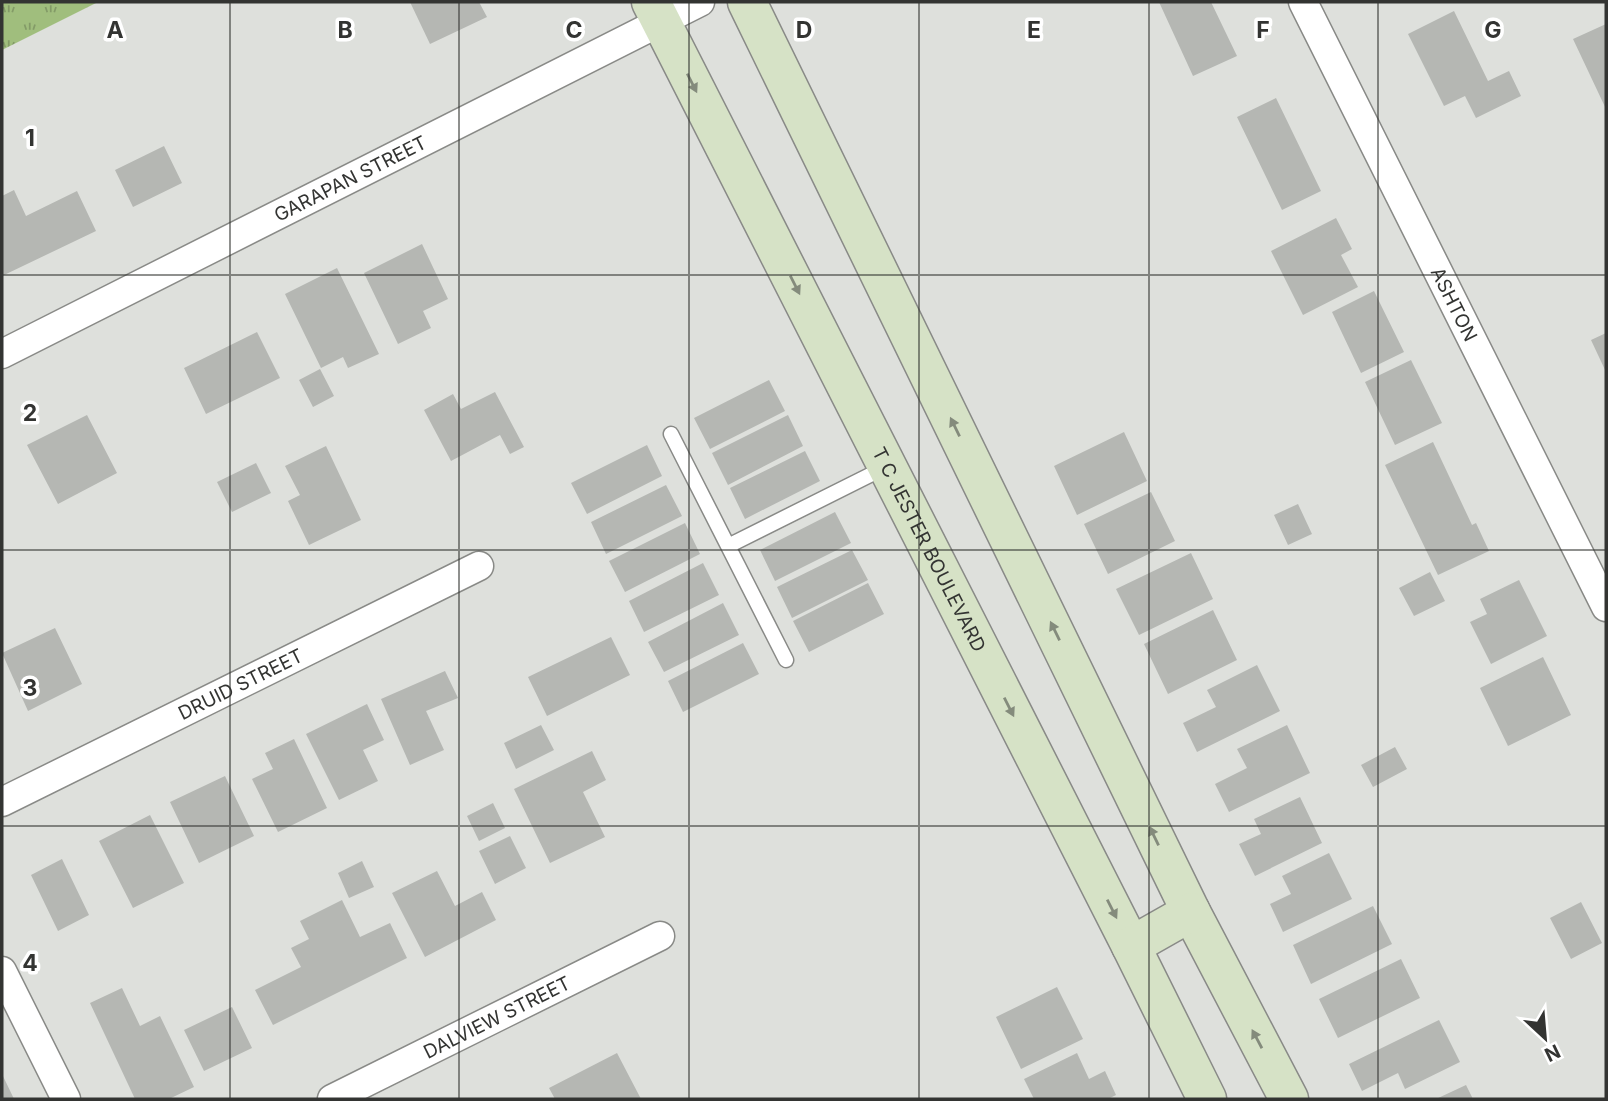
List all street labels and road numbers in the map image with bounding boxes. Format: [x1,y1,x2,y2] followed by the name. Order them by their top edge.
[270,130,430,226] street label: GARAPAN STREET
[1426,263,1483,345] street label: ASHTON
[868,443,991,656] street label: T C JESTER BOULEVARD
[174,644,306,725] street label: DRUID STREET
[419,971,574,1063] street label: DALVIEW STREET

